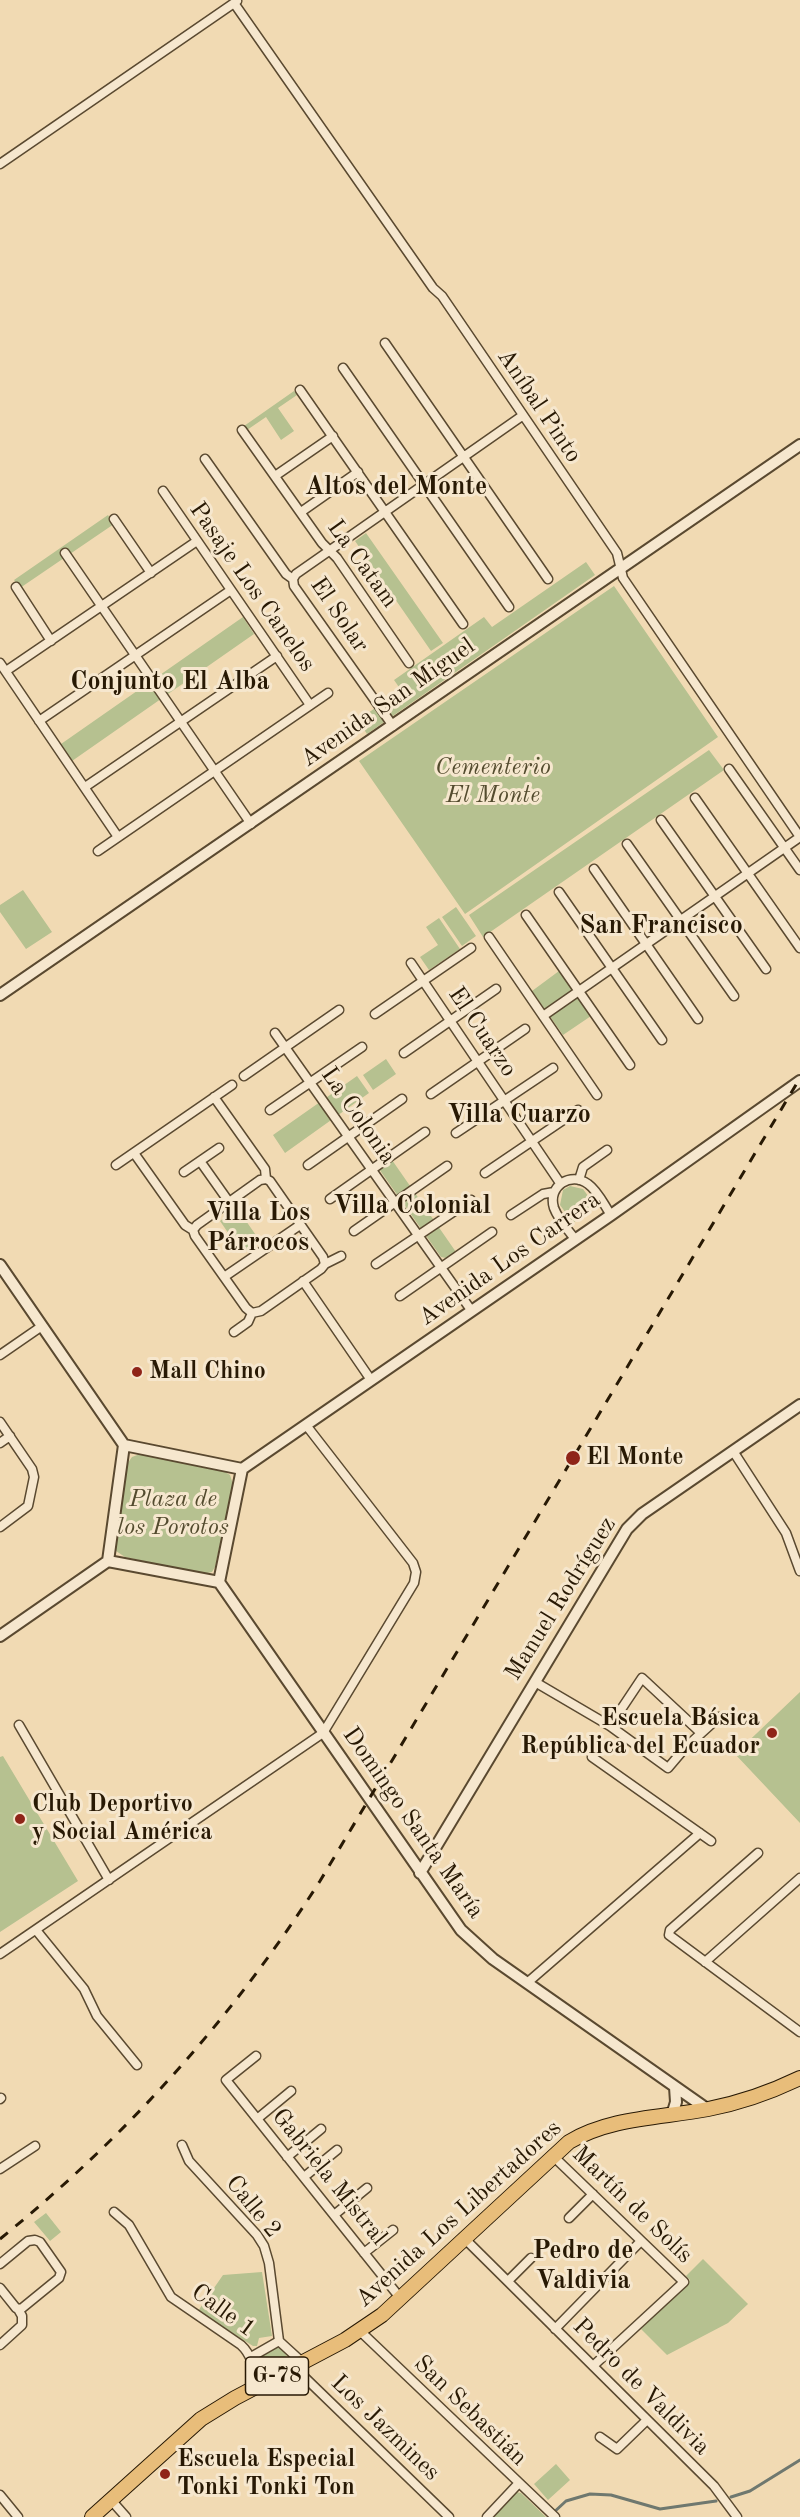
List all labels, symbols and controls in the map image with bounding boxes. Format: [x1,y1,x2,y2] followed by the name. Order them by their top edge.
[490,344,588,468] street label: Aníbal Pinto
[305,471,487,503] district label: Altos del Monte
[183,497,321,677] street label: Pasaje Los Canelos
[320,514,404,614] street label: La Catam
[303,572,375,658] street label: El Solar
[295,632,481,774] street label: Avenida San Miguel
[70,666,270,698] district label: Conjunto El Alba
[435,754,551,810] park label: Cementerio El Monte
[579,910,743,942] district label: San Francisco
[441,981,523,1083] street label: El Cuarzo
[314,1062,402,1170] street label: La Colonia
[447,1099,591,1131] district label: Villa Cuarzo
[414,1185,606,1333] street label: Avenida Los Carrera
[333,1190,491,1222] district label: Villa Colonial
[206,1197,310,1258] district label: Villa Los Párrocos
[149,1358,266,1386] place label: Mall Chino
[130,1365,144,1379] marker: Mall Chino
[586,1444,684,1472] place label: El Monte
[564,1449,582,1467] marker: El Monte
[117,1486,229,1542] park label: Plaza de los Porotos
[499,1512,623,1686] street label: Manuel Rodríguez
[521,1705,760,1761] place label: Escuela Básica República del Ecuador
[336,1722,490,1924] street label: Domingo Santa María
[765,1726,779,1740] marker: Escuela Básica República del Ecuador
[32,1791,212,1847] place label: Club Deportivo y Social América
[13,1812,27,1826] marker: Club Deportivo y Social América
[265,2103,393,2251] street label: Gabriela Mistral
[350,2114,568,2314] street label: Avenida Los Libertadores
[566,2140,698,2270] street label: Martín de Solís
[219,2170,287,2244] street label: Calle 2
[532,2235,634,2296] district label: Pedro de Valdivia
[185,2278,261,2344] street label: Calle 1
[566,2312,716,2462] street label: Pedro de Valdivia
[407,2350,533,2472] street label: San Sebastián
[246,2357,308,2395] road number: G-78
[324,2369,446,2487] street label: Los Jazmines
[177,2446,355,2502] place label: Escuela Especial Tonki Tonki Ton
[158,2467,172,2481] marker: Escuela Especial Tonki Tonki Ton

